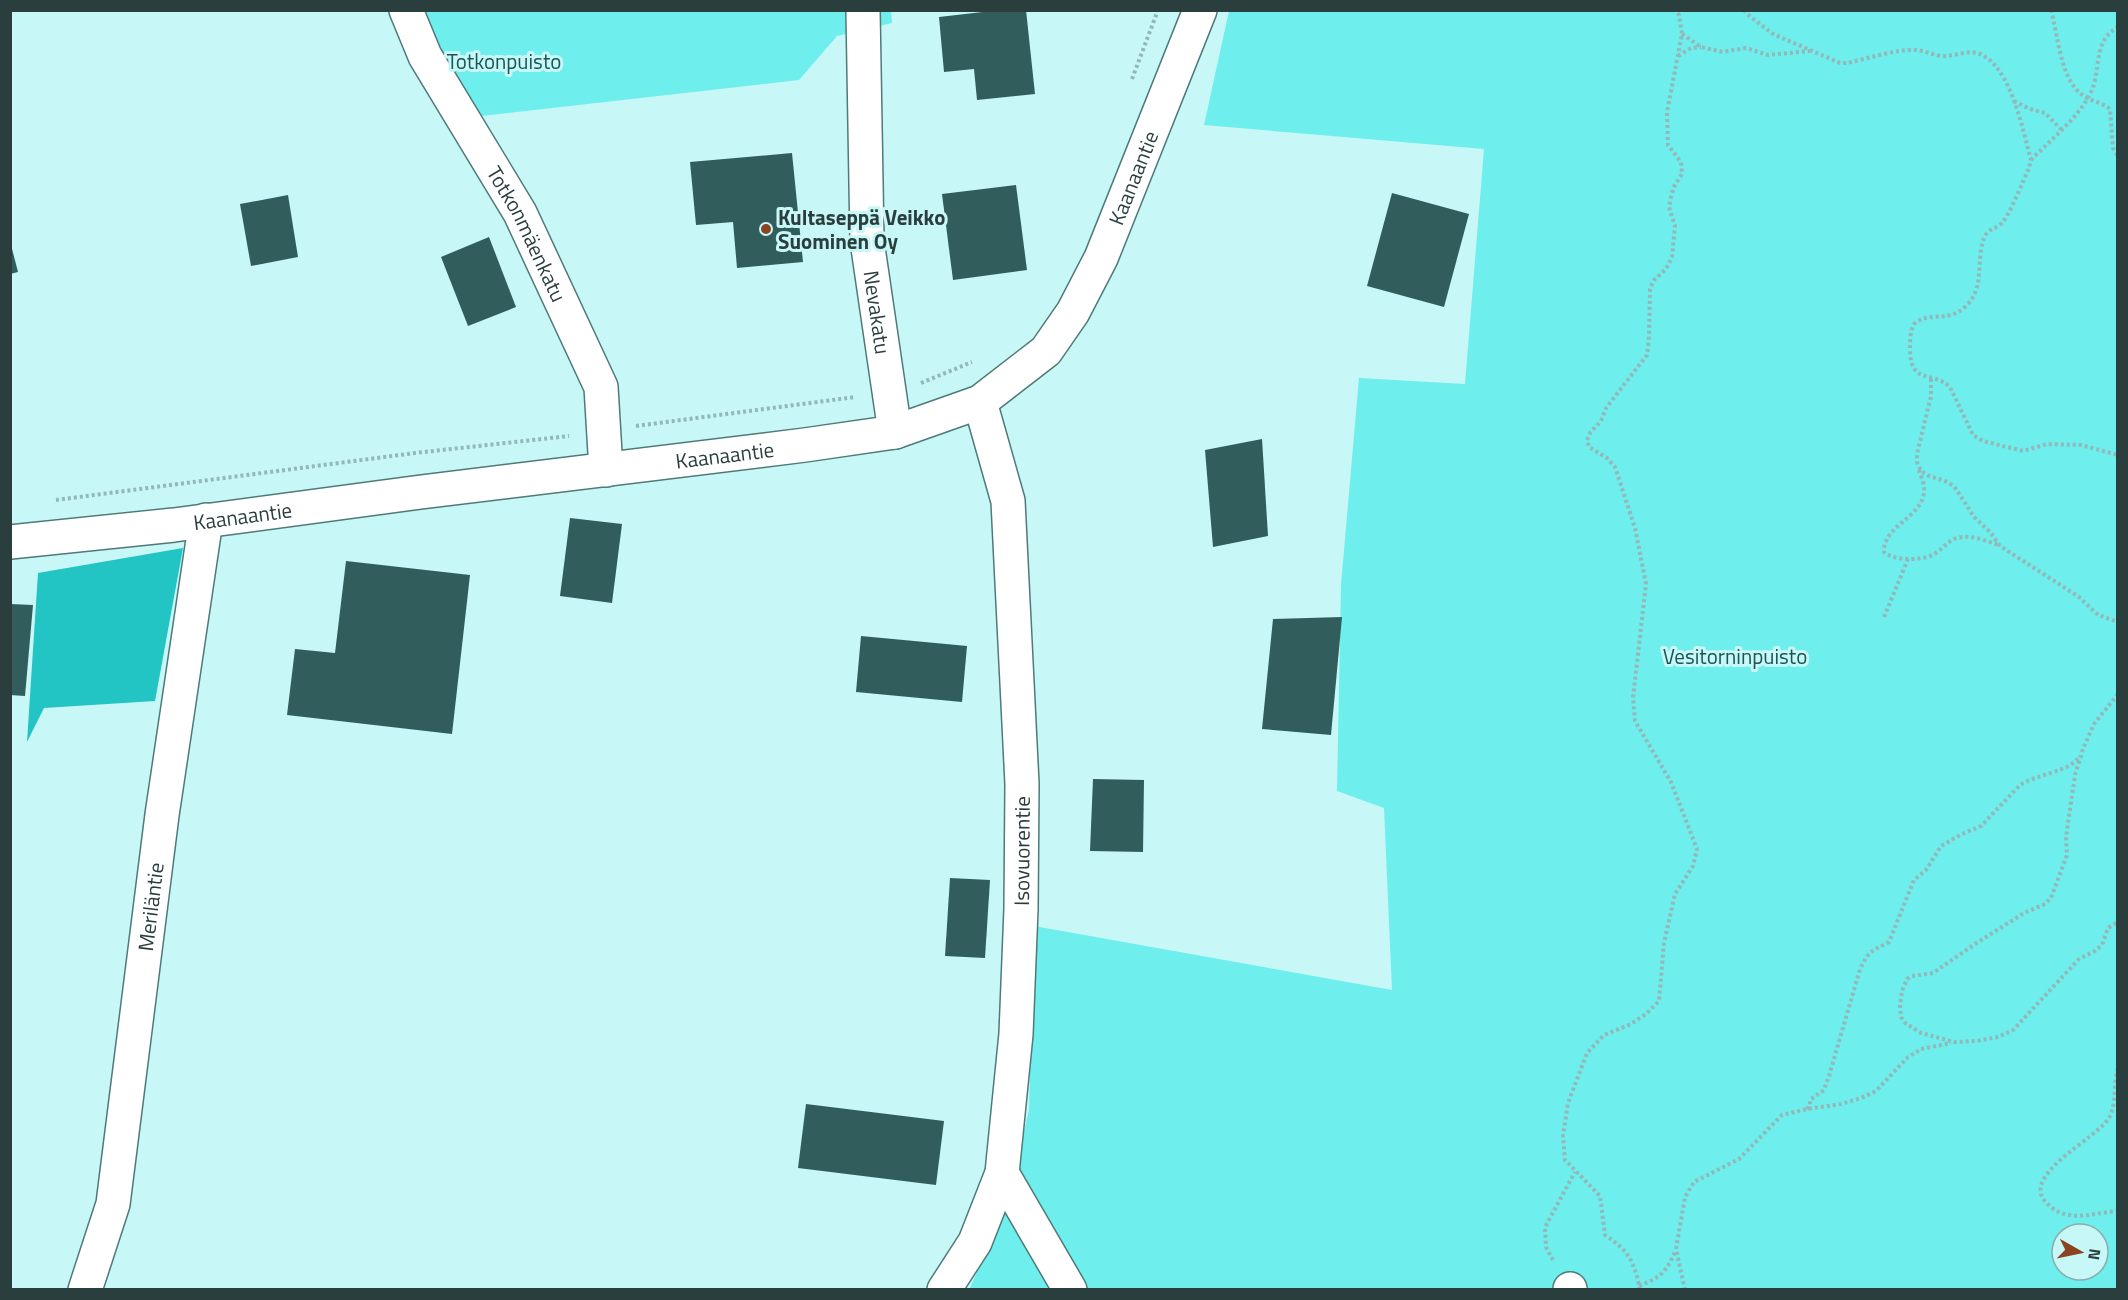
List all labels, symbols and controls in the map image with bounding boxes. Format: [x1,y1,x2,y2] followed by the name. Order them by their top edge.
[447,45,561,77] park label: Totkonpuisto
[1100,126,1166,230] street label: Kaanaantie
[479,160,575,307] street label: Totkonmäenkatu
[778,201,945,257] place label: Kultaseppä Veikko Suominen Oy
[759,222,773,236] marker: Kultaseppä Veikko Suominen Oy
[856,268,899,356] street label: Nevakatu
[673,433,776,477] street label: Kaanaantie
[191,493,294,538] street label: Kaanaantie
[1663,640,1807,672] park label: Vesitorninpuisto
[1005,796,1038,906] street label: Isovuorentie
[129,861,172,953] street label: Meriläntie
[2050,1222,2110,1282] north arrow
[2082,1247,2108,1262] text: N

